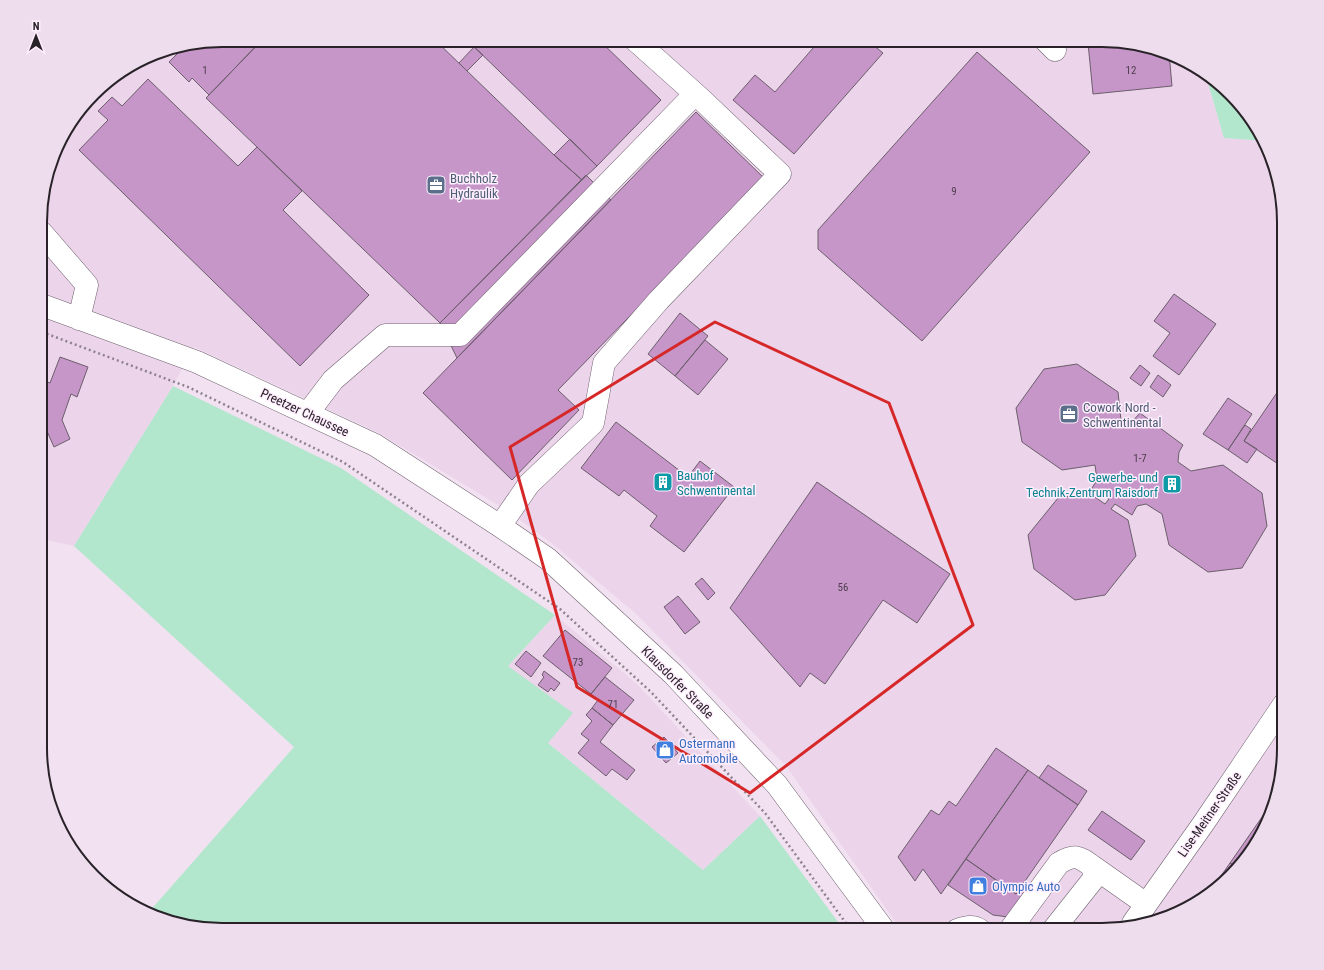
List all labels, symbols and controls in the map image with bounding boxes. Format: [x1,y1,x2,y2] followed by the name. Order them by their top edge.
[16,16,56,56] north arrow
[33,20,40,33] text: N
[202,64,208,77] house number: 1
[1126,64,1136,77] house number: 12
[450,171,498,201] place label: Buchholz Hydraulik
[425,174,447,196] office icon: Buchholz Hydraulik
[951,185,957,198] house number: 9
[258,385,351,440] street label: Preetzer Chaussee
[1083,400,1161,430] place label: Cowork Nord - Schwentinental
[1058,403,1080,425] office icon: Cowork Nord - Schwentinental
[1133,452,1147,465] house number: 1-7
[677,468,755,498] place label: Bauhof Schwentinental
[1026,470,1158,500] place label: Gewerbe- und Technik-Zentrum Raisdorf
[652,471,674,493] building icon: Bauhof Schwentinental
[1161,473,1183,495] building icon: Gewerbe- und Technik-Zentrum Raisdorf
[838,581,848,594] house number: 56
[638,643,717,722] street label: Klausdorfer Straße
[573,656,583,669] house number: 73
[608,698,618,711] house number: 71
[679,736,738,766] place label: Ostermann Automobile
[654,739,676,761] shop icon: Ostermann Automobile
[1175,769,1244,860] street label: Lise-Meitner-Straße
[967,875,989,897] shop icon: Olympic Auto
[992,879,1060,894] place label: Olympic Auto

